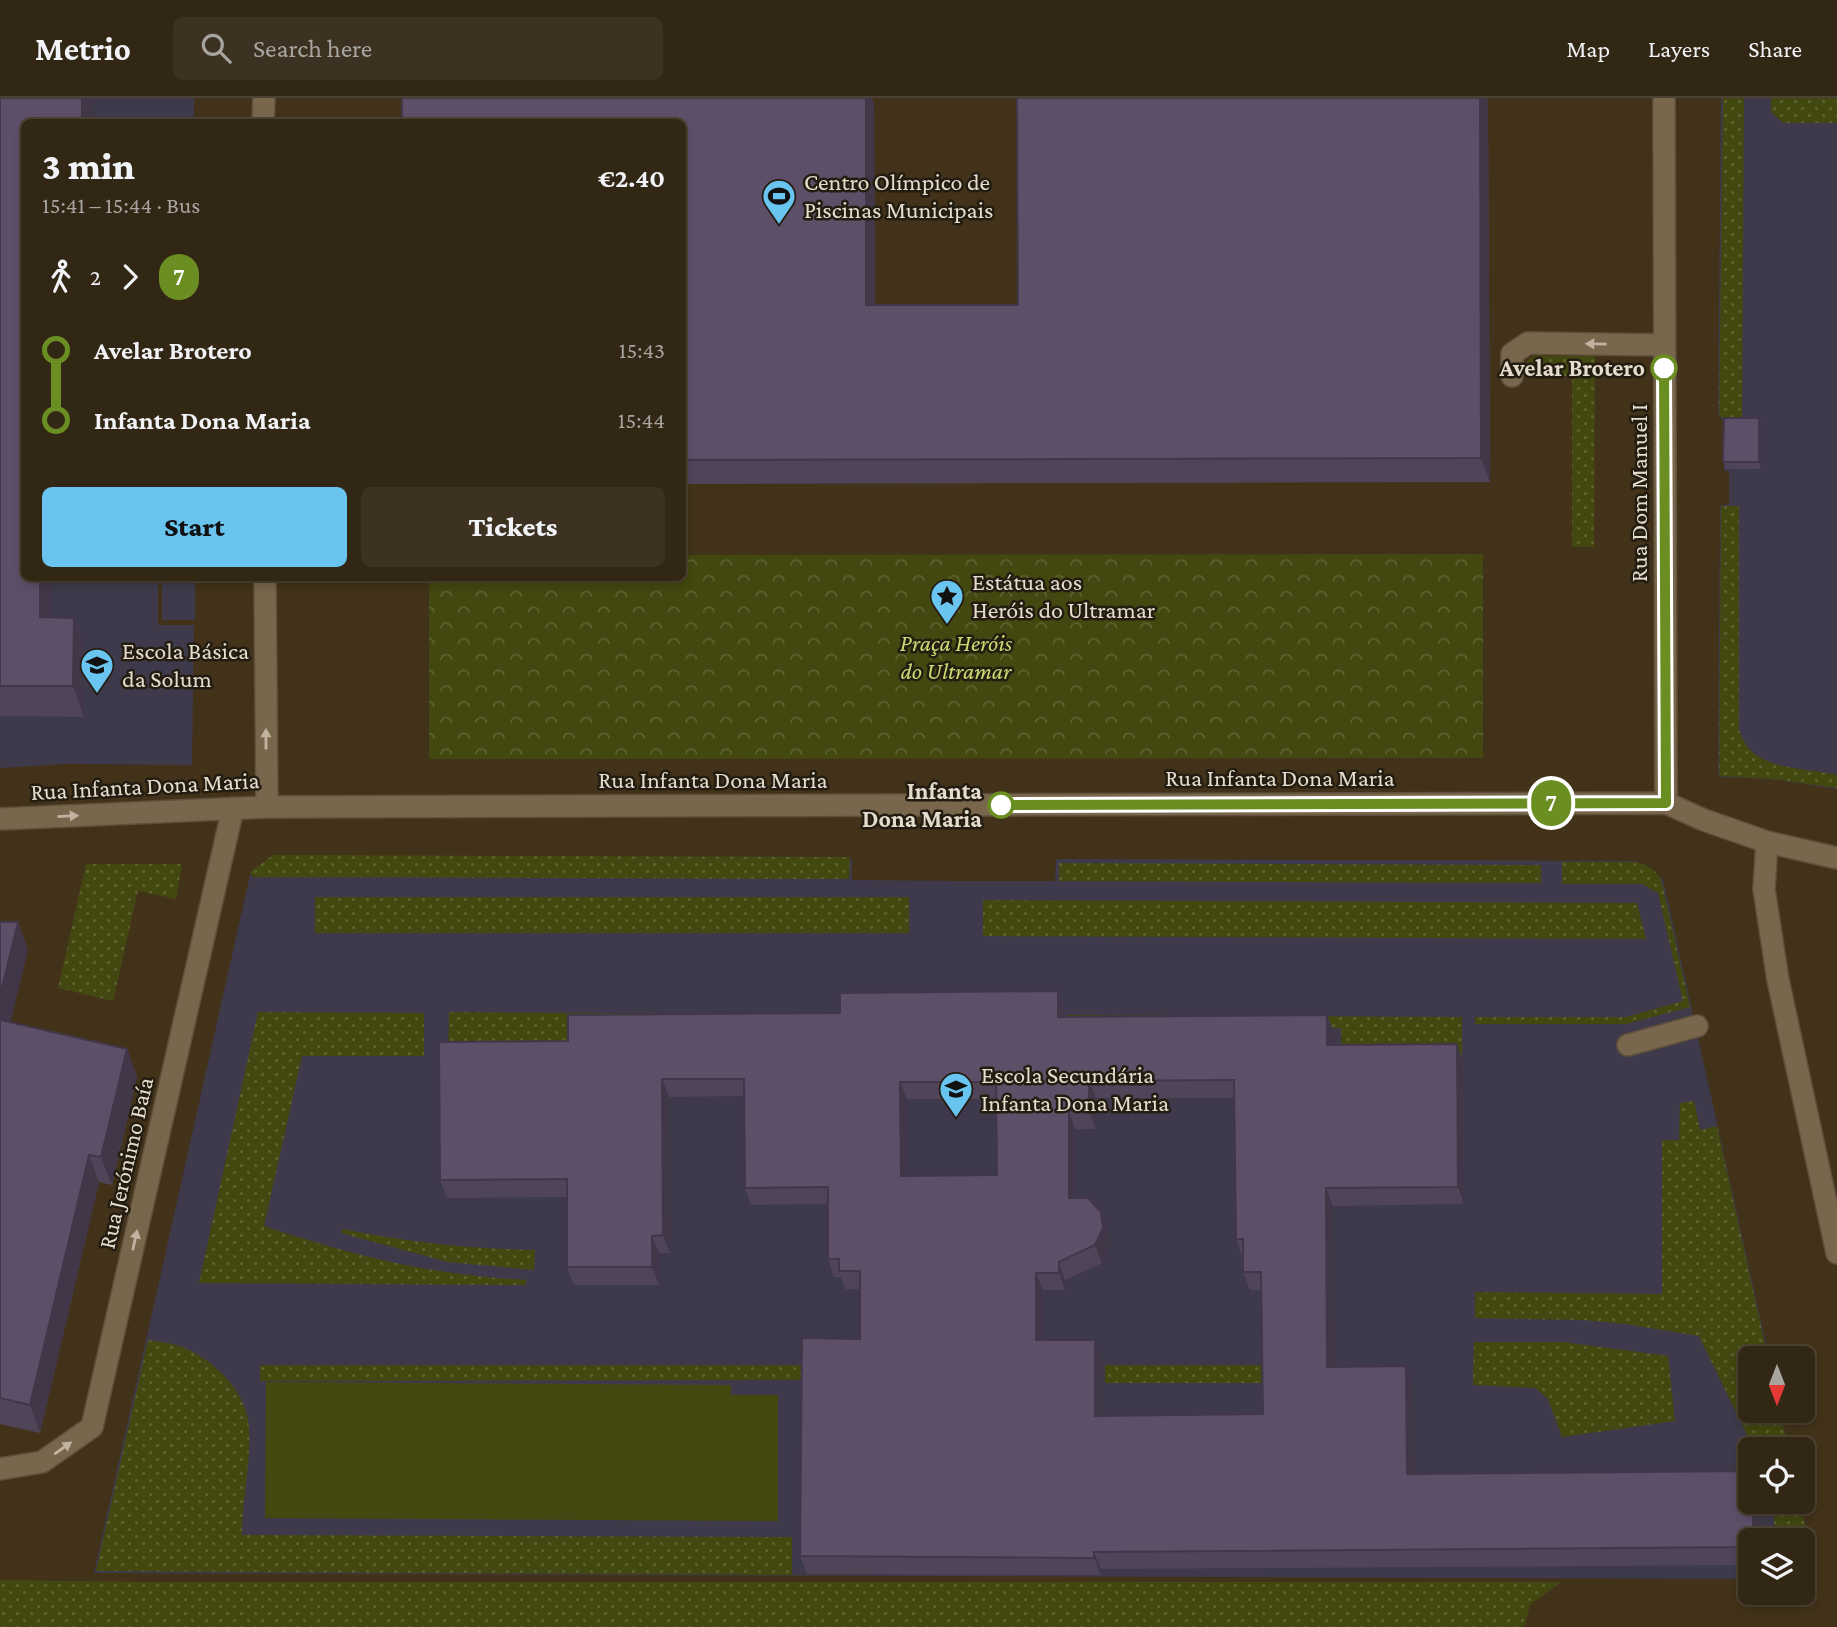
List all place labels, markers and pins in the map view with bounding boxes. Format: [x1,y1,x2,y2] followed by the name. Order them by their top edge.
[804,168,993,223] place label: Centro Olímpico de Piscinas Municipais
[760,177,798,226] sports icon: Centro Olímpico de Piscinas Municipais
[1498,354,1645,381] place label: Avelar Brotero
[1651,355,1677,381] marker: Avelar Brotero
[972,568,1156,623] place label: Estátua aos Heróis do Ultramar
[928,577,966,626] place icon: Estátua aos Heróis do Ultramar
[122,637,249,692] place label: Escola Básica da Solum
[78,646,116,695] school or university icon: Escola Básica da Solum
[862,777,982,832] place label: Infanta Dona Maria
[988,792,1014,818] marker: Infanta Dona Maria
[981,1061,1169,1116] place label: Escola Secundária Infanta Dona Maria
[937,1070,975,1119] school or university icon: Escola Secundária Infanta Dona Maria

